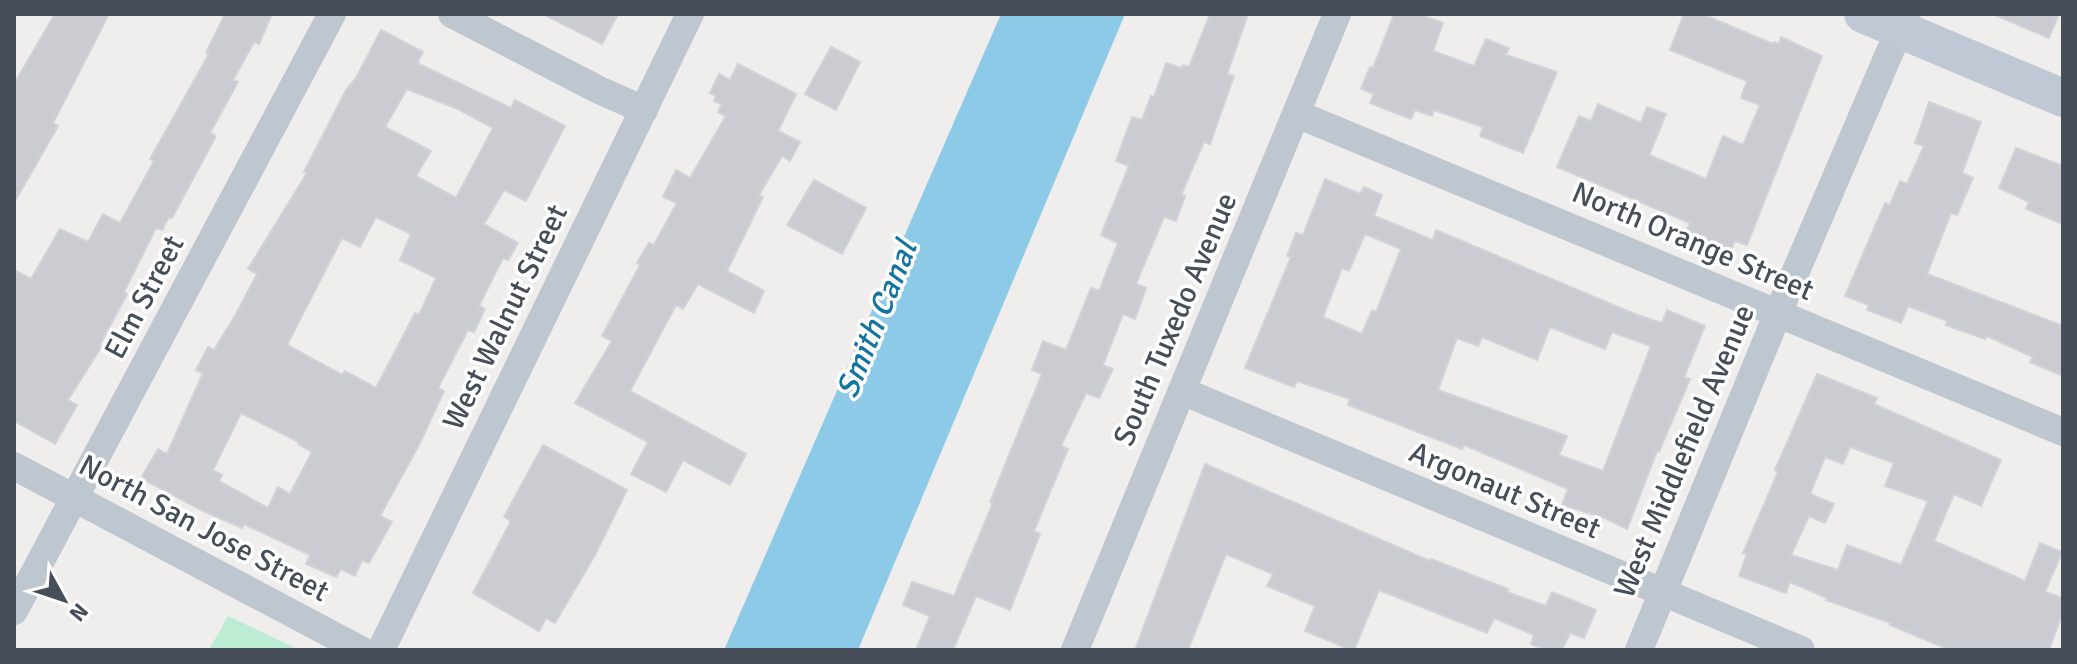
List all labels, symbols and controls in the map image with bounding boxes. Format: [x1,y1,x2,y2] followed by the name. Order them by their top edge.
[1566,174,1819,309] street label: North Orange Street
[1105,187,1245,451] street label: South Tuxedo Avenue
[435,199,576,436] street label: West Walnut Street
[97,229,192,365] street label: Elm Street
[827,233,927,403] water label: Smith Canal
[1606,299,1763,603] street label: West Middlefield Avenue
[1404,434,1606,547] street label: Argonaut Street
[72,447,335,610] street label: North San Jose Street
[24,560,104,640] north arrow
[64,598,94,627] text: N

